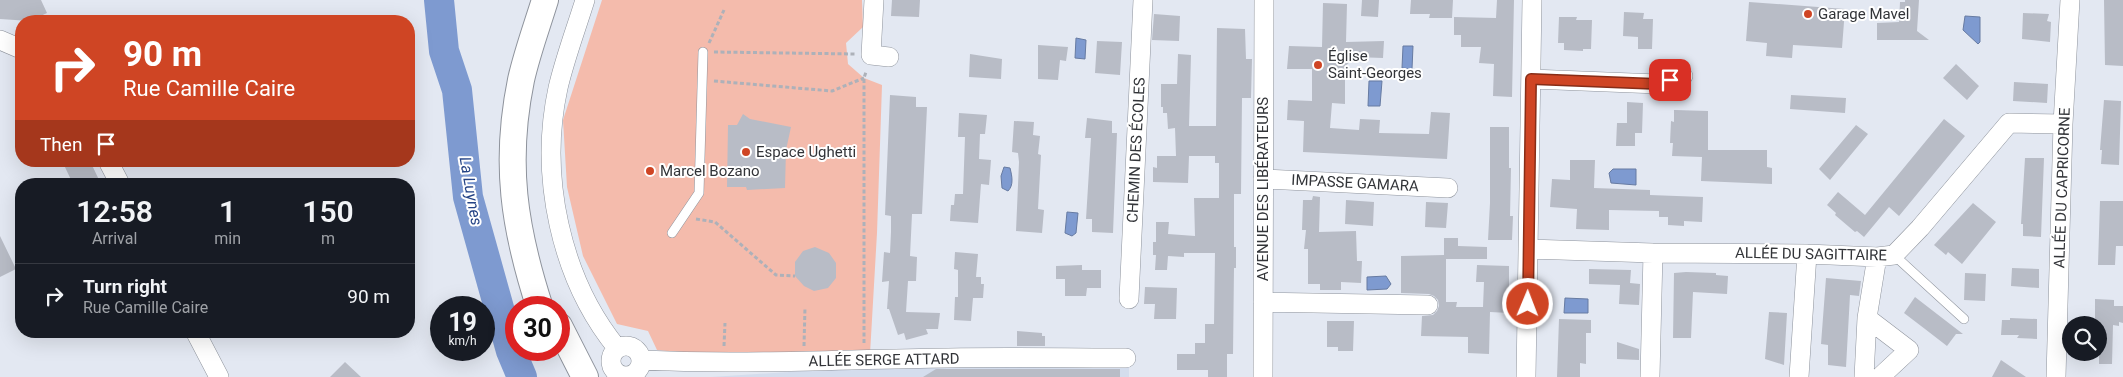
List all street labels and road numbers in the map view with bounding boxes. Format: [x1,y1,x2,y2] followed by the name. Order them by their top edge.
[1123,77,1149,223] street label: CHEMIN DES ÉCOLES
[1254,97,1272,281] street label: AVENUE DES LIBÉRATEURS
[2050,107,2074,269] street label: ALLÉE DU CAPRICORNE
[1291,171,1419,195] street label: IMPASSE GAMARA
[1735,244,1888,264] street label: ALLÉE DU SAGITTAIRE
[808,350,960,370] street label: ALLÉE SERGE ATTARD

